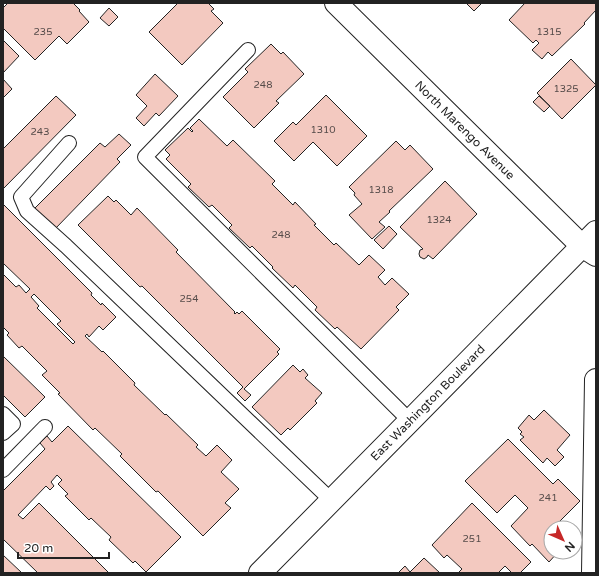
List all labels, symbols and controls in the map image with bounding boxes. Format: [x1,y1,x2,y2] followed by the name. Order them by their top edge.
[34,26,52,38] house number: 235
[536,26,562,38] house number: 1315
[412,78,518,182] street label: North Marengo Avenue
[254,79,272,91] house number: 248
[553,83,579,95] house number: 1325
[310,124,336,136] house number: 1310
[31,126,49,138] house number: 243
[368,184,394,196] house number: 1318
[426,214,452,226] house number: 1324
[272,229,290,241] house number: 248
[180,293,198,305] house number: 254
[368,342,488,464] street label: East Washington Boulevard
[539,492,557,504] house number: 241
[543,520,583,560] north arrow
[463,533,481,545] house number: 251
[18,534,109,560] scale bar
[562,539,577,554] text: N
[24,541,53,555] text: 20 m

